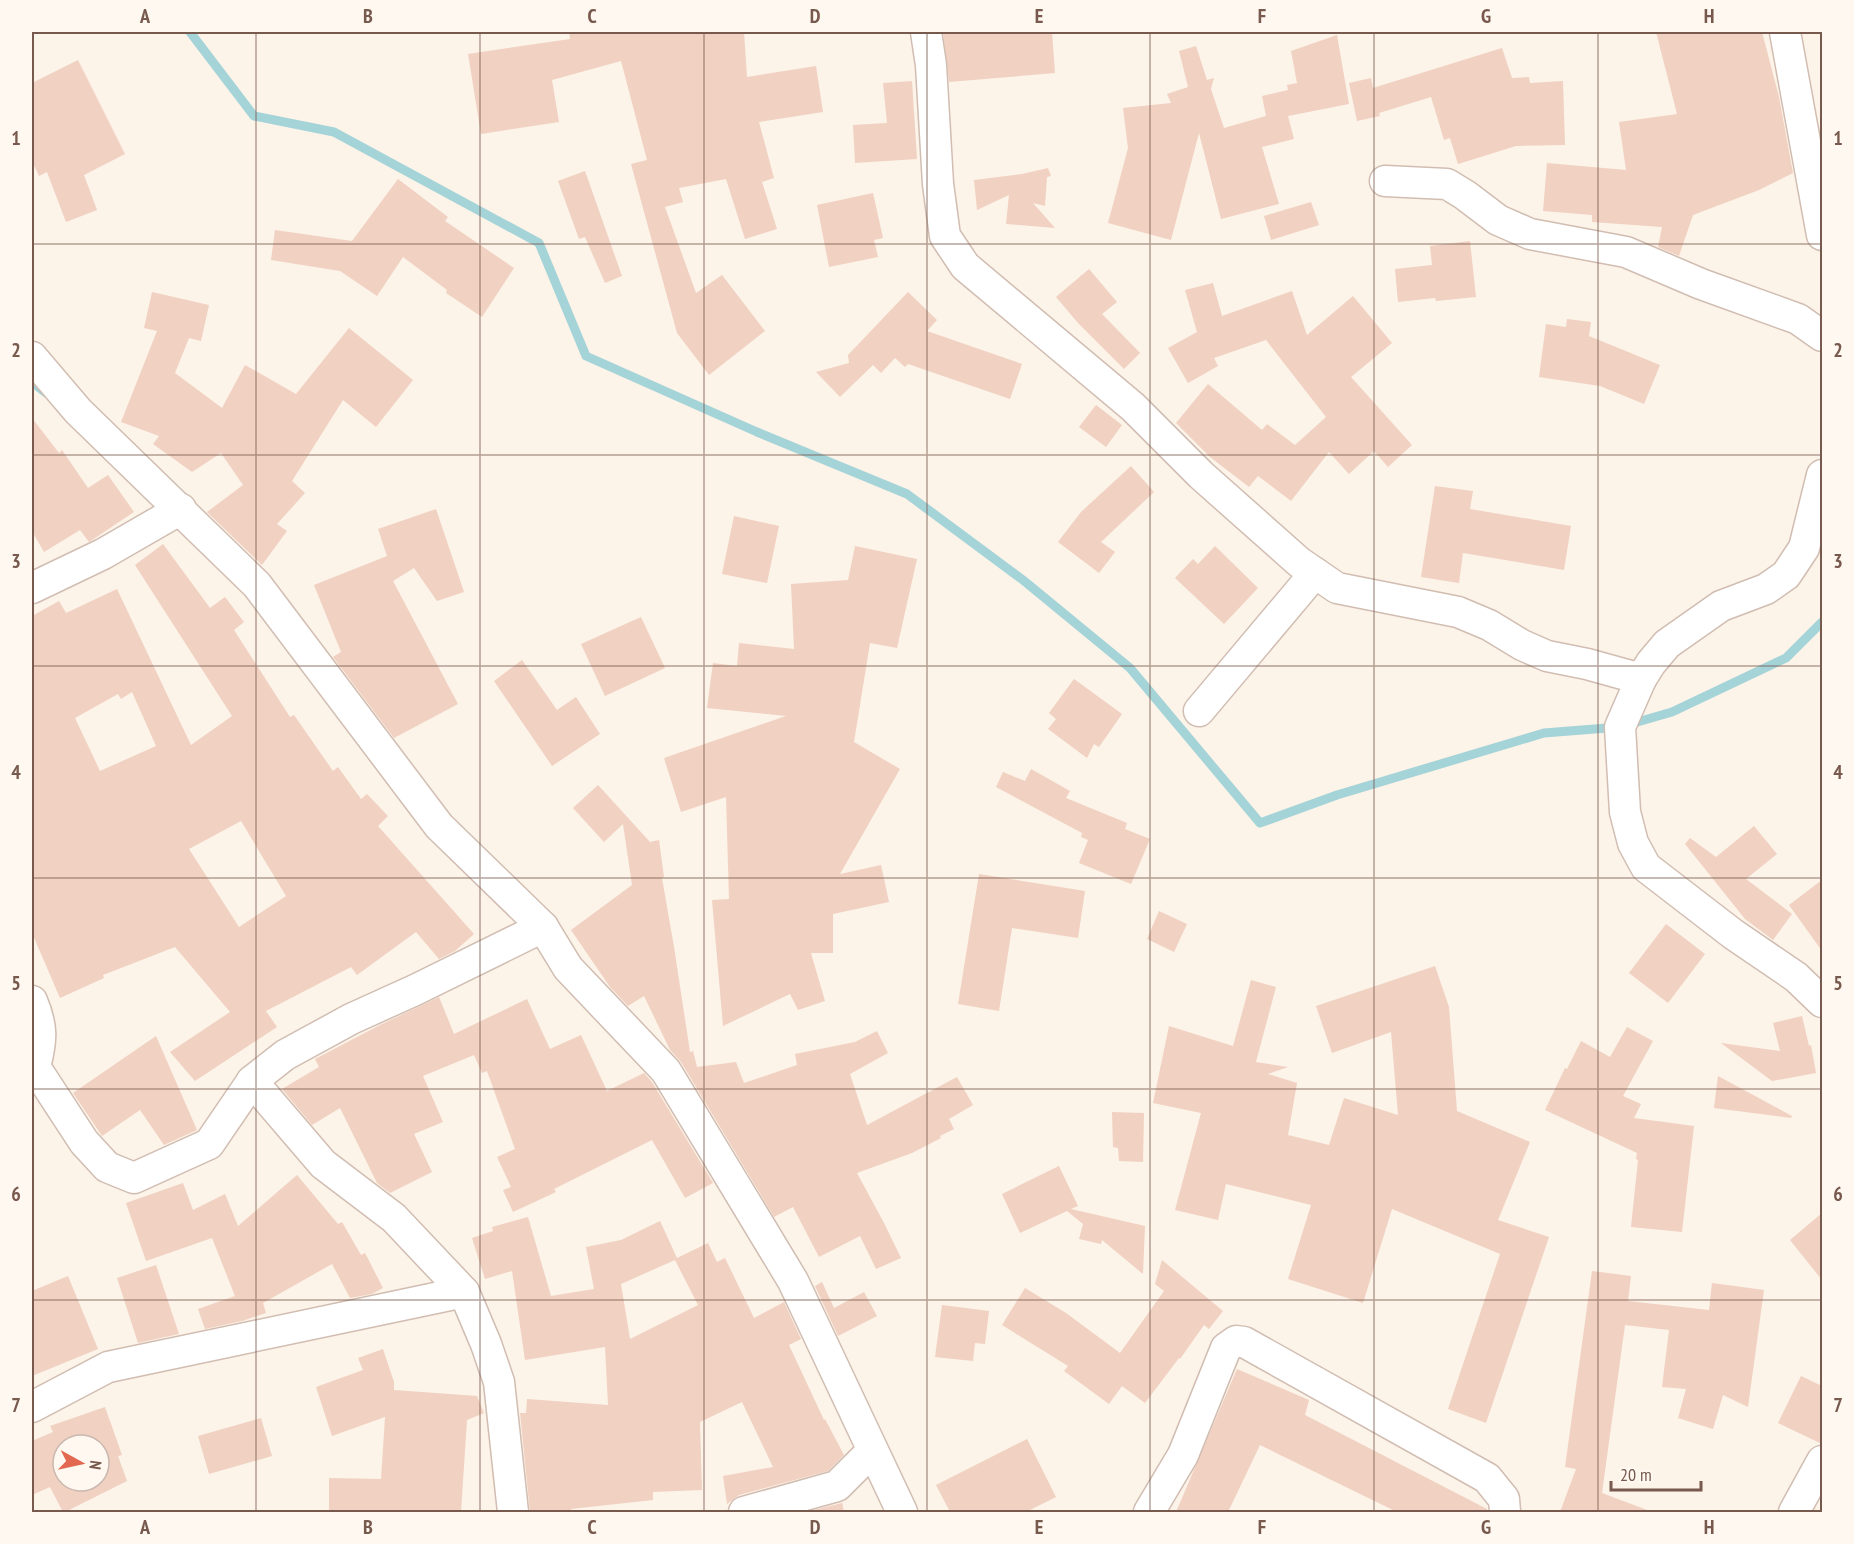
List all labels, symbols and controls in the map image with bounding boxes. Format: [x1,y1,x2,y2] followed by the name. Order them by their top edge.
[139,3,151,29] text: A
[363,3,373,29] text: B
[587,3,597,29] text: C
[810,3,821,29] text: D
[1035,3,1043,29] text: E
[1258,3,1266,29] text: F
[1481,3,1491,29] text: G
[1704,3,1714,29] text: H
[11,125,21,151] text: 1
[1833,125,1843,151] text: 1
[11,337,21,363] text: 2
[1833,337,1843,363] text: 2
[11,548,21,574] text: 3
[1833,548,1843,574] text: 3
[11,759,21,785] text: 4
[1833,759,1843,785] text: 4
[11,970,21,996] text: 5
[1833,970,1843,996] text: 5
[11,1181,21,1207] text: 6
[1833,1181,1843,1207] text: 6
[11,1392,21,1418] text: 7
[1833,1392,1843,1418] text: 7
[51,1433,111,1493] north arrow
[1611,1454,1701,1492] scale bar
[85,1459,106,1471] text: N
[1620,1463,1652,1486] text: 20 m
[139,1514,151,1540] text: A
[363,1514,373,1540] text: B
[587,1514,597,1540] text: C
[810,1514,821,1540] text: D
[1035,1514,1043,1540] text: E
[1258,1514,1266,1540] text: F
[1481,1514,1491,1540] text: G
[1704,1514,1714,1540] text: H

